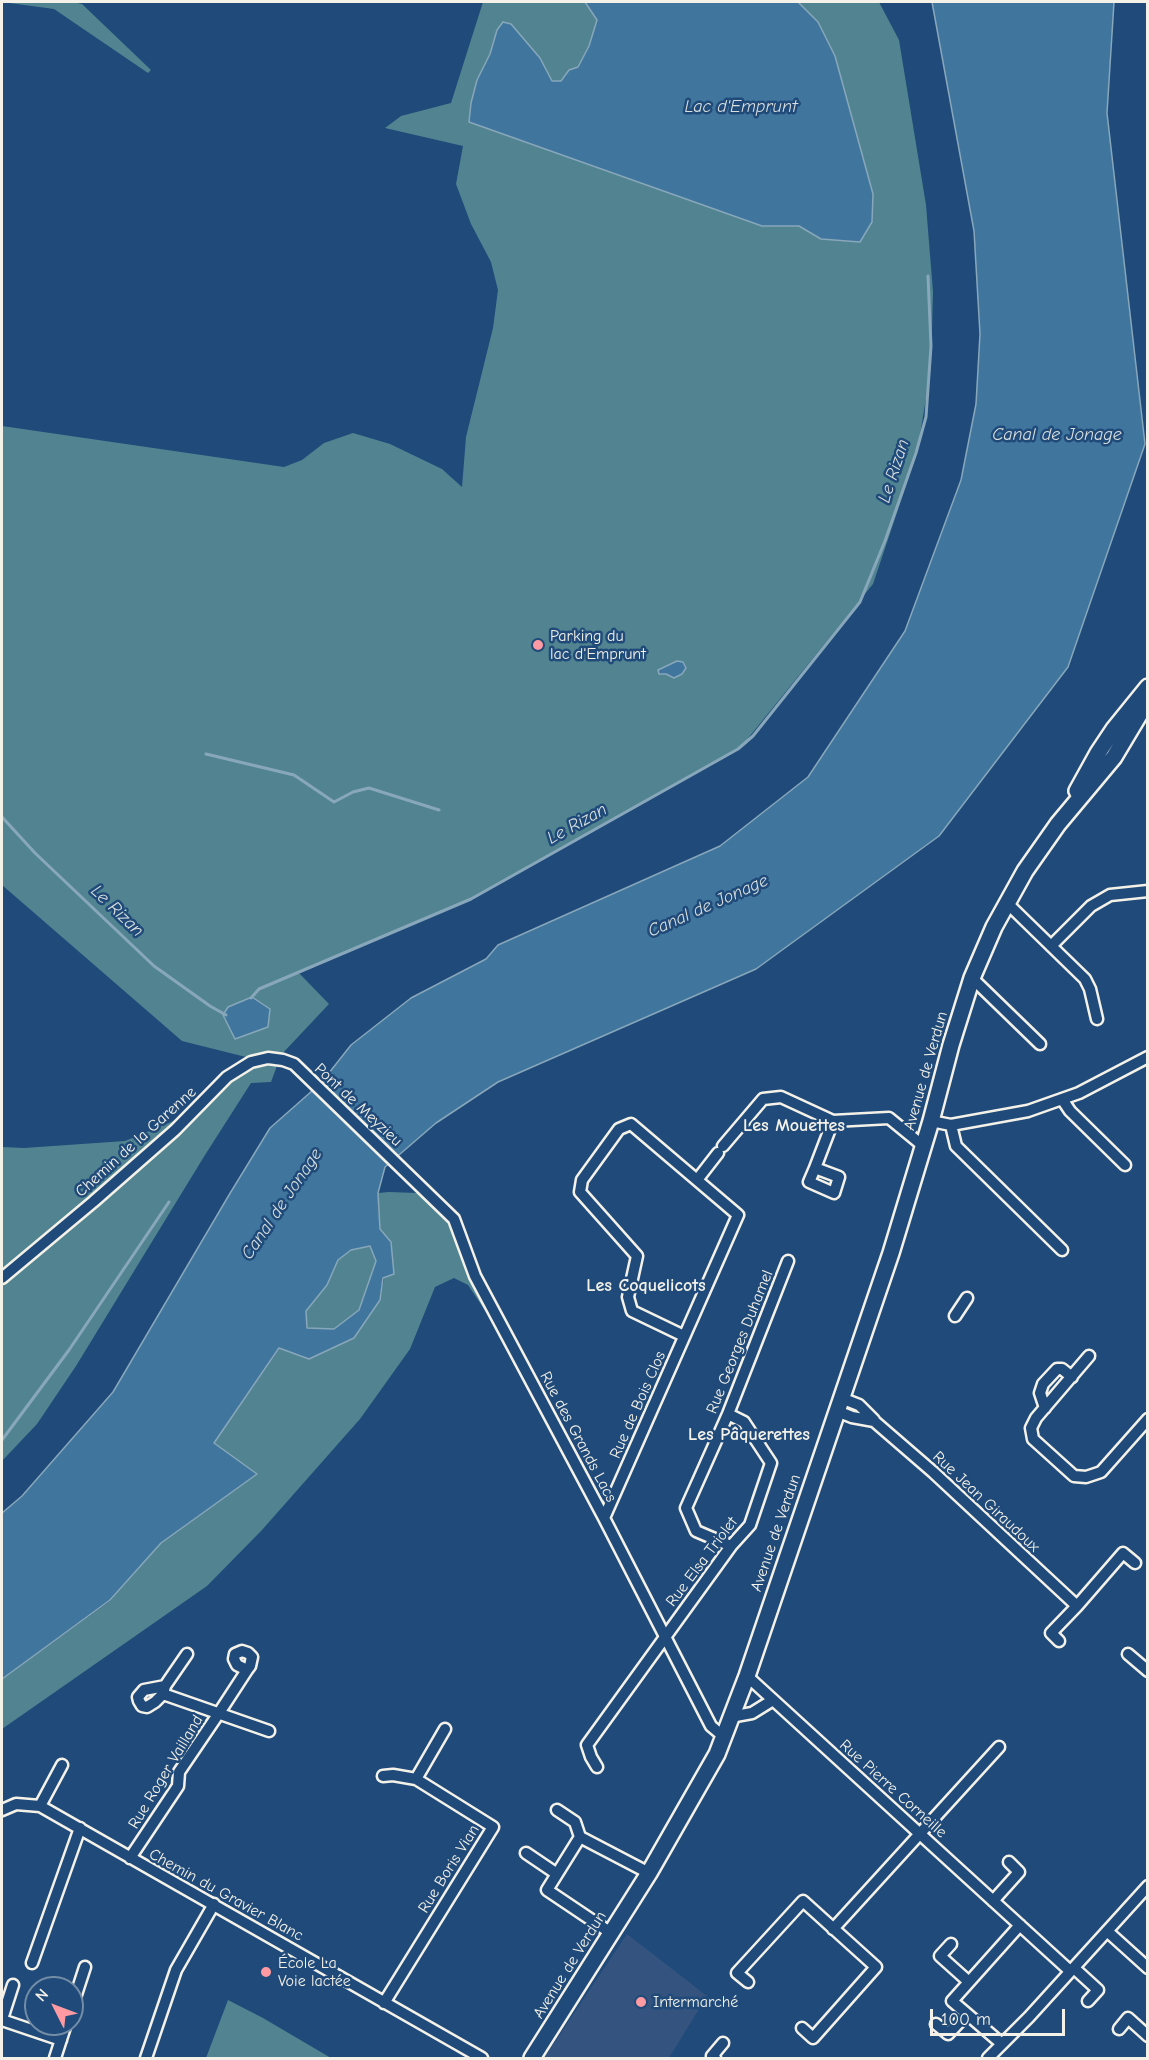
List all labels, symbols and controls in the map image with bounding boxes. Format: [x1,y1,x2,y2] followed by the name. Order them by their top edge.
[684,96,798,118] water label: Lac d'Emprunt
[992,424,1122,446] water label: Canal de Jonage
[874,437,914,505] water label: Le Rizan
[550,626,646,664] place label: Parking du lac d'Emprunt
[531,638,545,652] marker: Parking du lac d'Emprunt
[543,799,611,849] water label: Le Rizan
[644,870,772,942] water label: Canal de Jonage
[86,881,148,941] water label: Le Rizan
[900,1009,952,1133] street label: Avenue de Verdun
[310,1060,406,1150] street label: Pont de Meyzieu
[72,1083,200,1201] street label: Chemin de la Garenne
[743,1115,845,1137] district label: Les Mouettes
[237,1144,327,1264] water label: Canal de Jonage
[702,1267,778,1417] street label: Rue Georges Duhamel
[586,1275,706,1297] district label: Les Coquelicots
[606,1348,670,1462] street label: Rue de Bois Clos
[535,1368,621,1506] street label: Rue des Grands Lacs
[688,1424,810,1446] district label: Les Pâquerettes
[929,1448,1043,1556] street label: Rue Jean Giraudoux
[747,1472,805,1594] street label: Avenue de Verdun
[662,1513,742,1611] street label: Rue Elsa Triolet
[124,1712,208,1832] street label: Rue Roger Vailland
[835,1736,951,1842] street label: Rue Pierre Corneille
[414,1821,484,1917] street label: Rue Boris Vian
[145,1845,307,1945] street label: Chemin du Gravier Blanc
[529,1908,611,2022] street label: Avenue de Verdun
[278,1953,351,1991] place label: École La Voie lactée
[259,1965,273,1979] marker: École La Voie lactée
[24,1976,84,2036] north arrow
[32,1985,52,2005] text: N
[653,1992,738,2012] place label: Intermarché
[634,1995,648,2009] marker: Intermarché
[933,1997,1068,2035] scale bar
[941,2009,991,2030] text: 100 m

